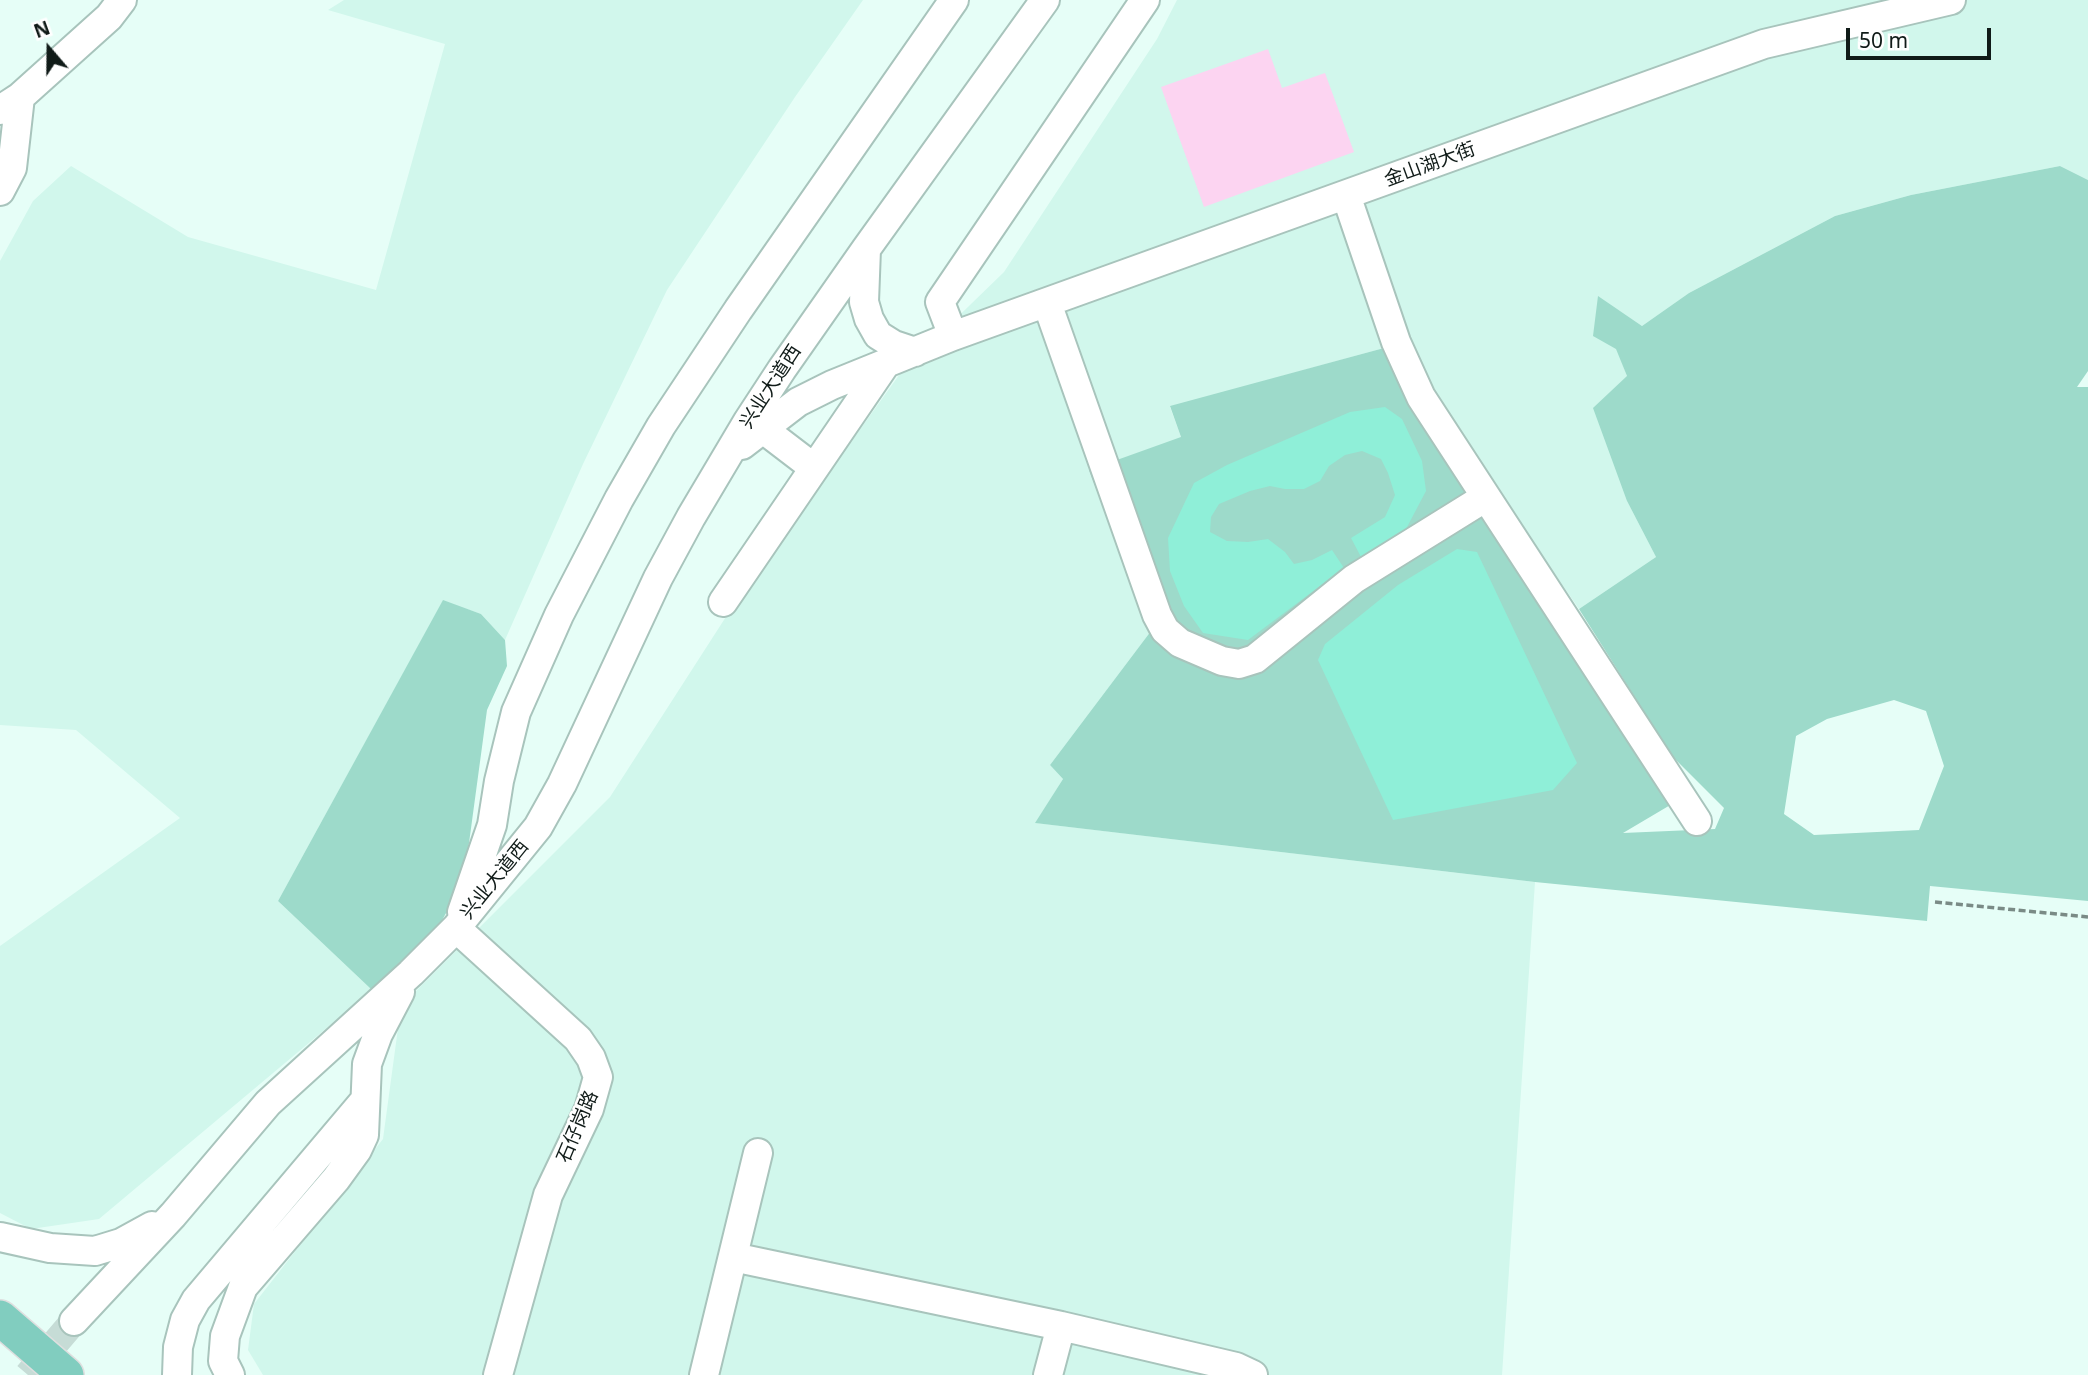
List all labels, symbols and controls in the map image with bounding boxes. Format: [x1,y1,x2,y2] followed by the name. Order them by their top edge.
[14,14,84,84] north arrow
[30,14,54,44] text: N
[1850,14,1995,58] scale bar
[1859,26,1908,54] text: 50 m
[1381,138,1479,192] street label: 金山湖大街
[736,341,806,433] street label: 兴业大道西
[456,836,534,924] street label: 兴业大道西
[553,1088,603,1166] street label: 石仔岗路

